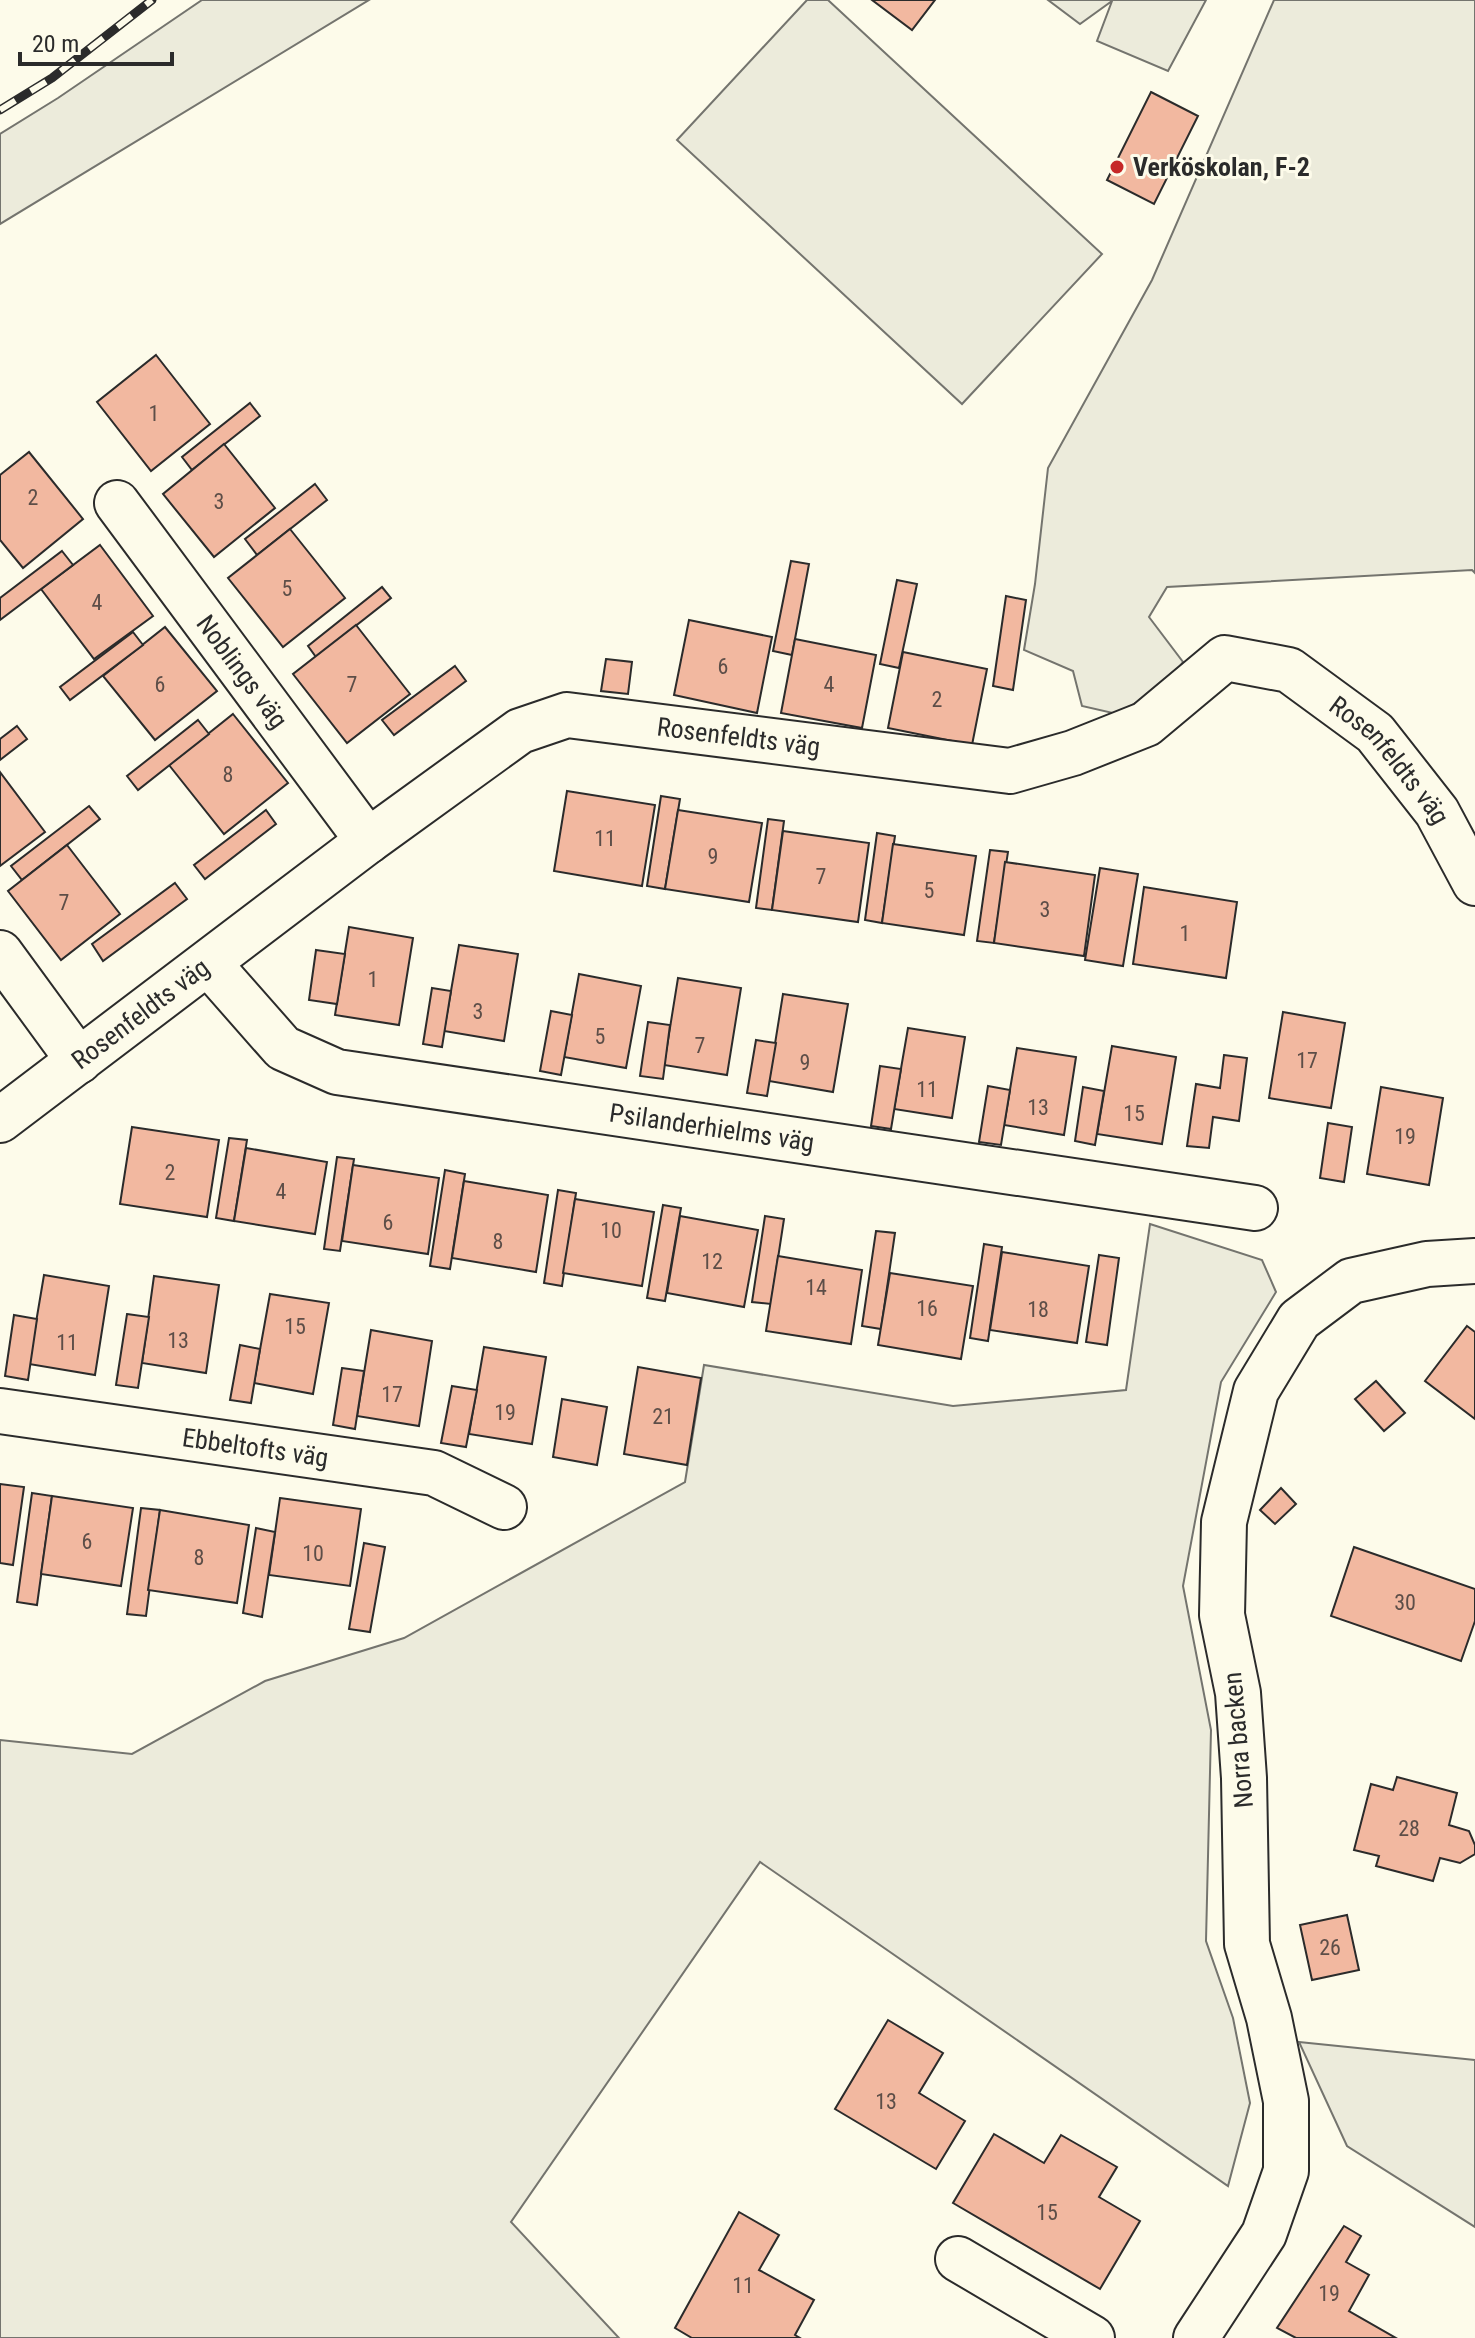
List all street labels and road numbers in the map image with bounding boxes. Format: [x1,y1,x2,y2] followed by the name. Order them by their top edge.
[190,609,294,734] street label: Noblings väg
[1324,690,1456,829] street label: Rosenfeldts väg
[655,712,822,762] street label: Rosenfeldts väg
[66,952,215,1075] street label: Rosenfeldts väg
[607,1098,816,1158] street label: Psilanderhielms väg
[180,1422,330,1473] street label: Ebbeltofts väg
[1217,1671,1259,1809] street label: Norra backen

